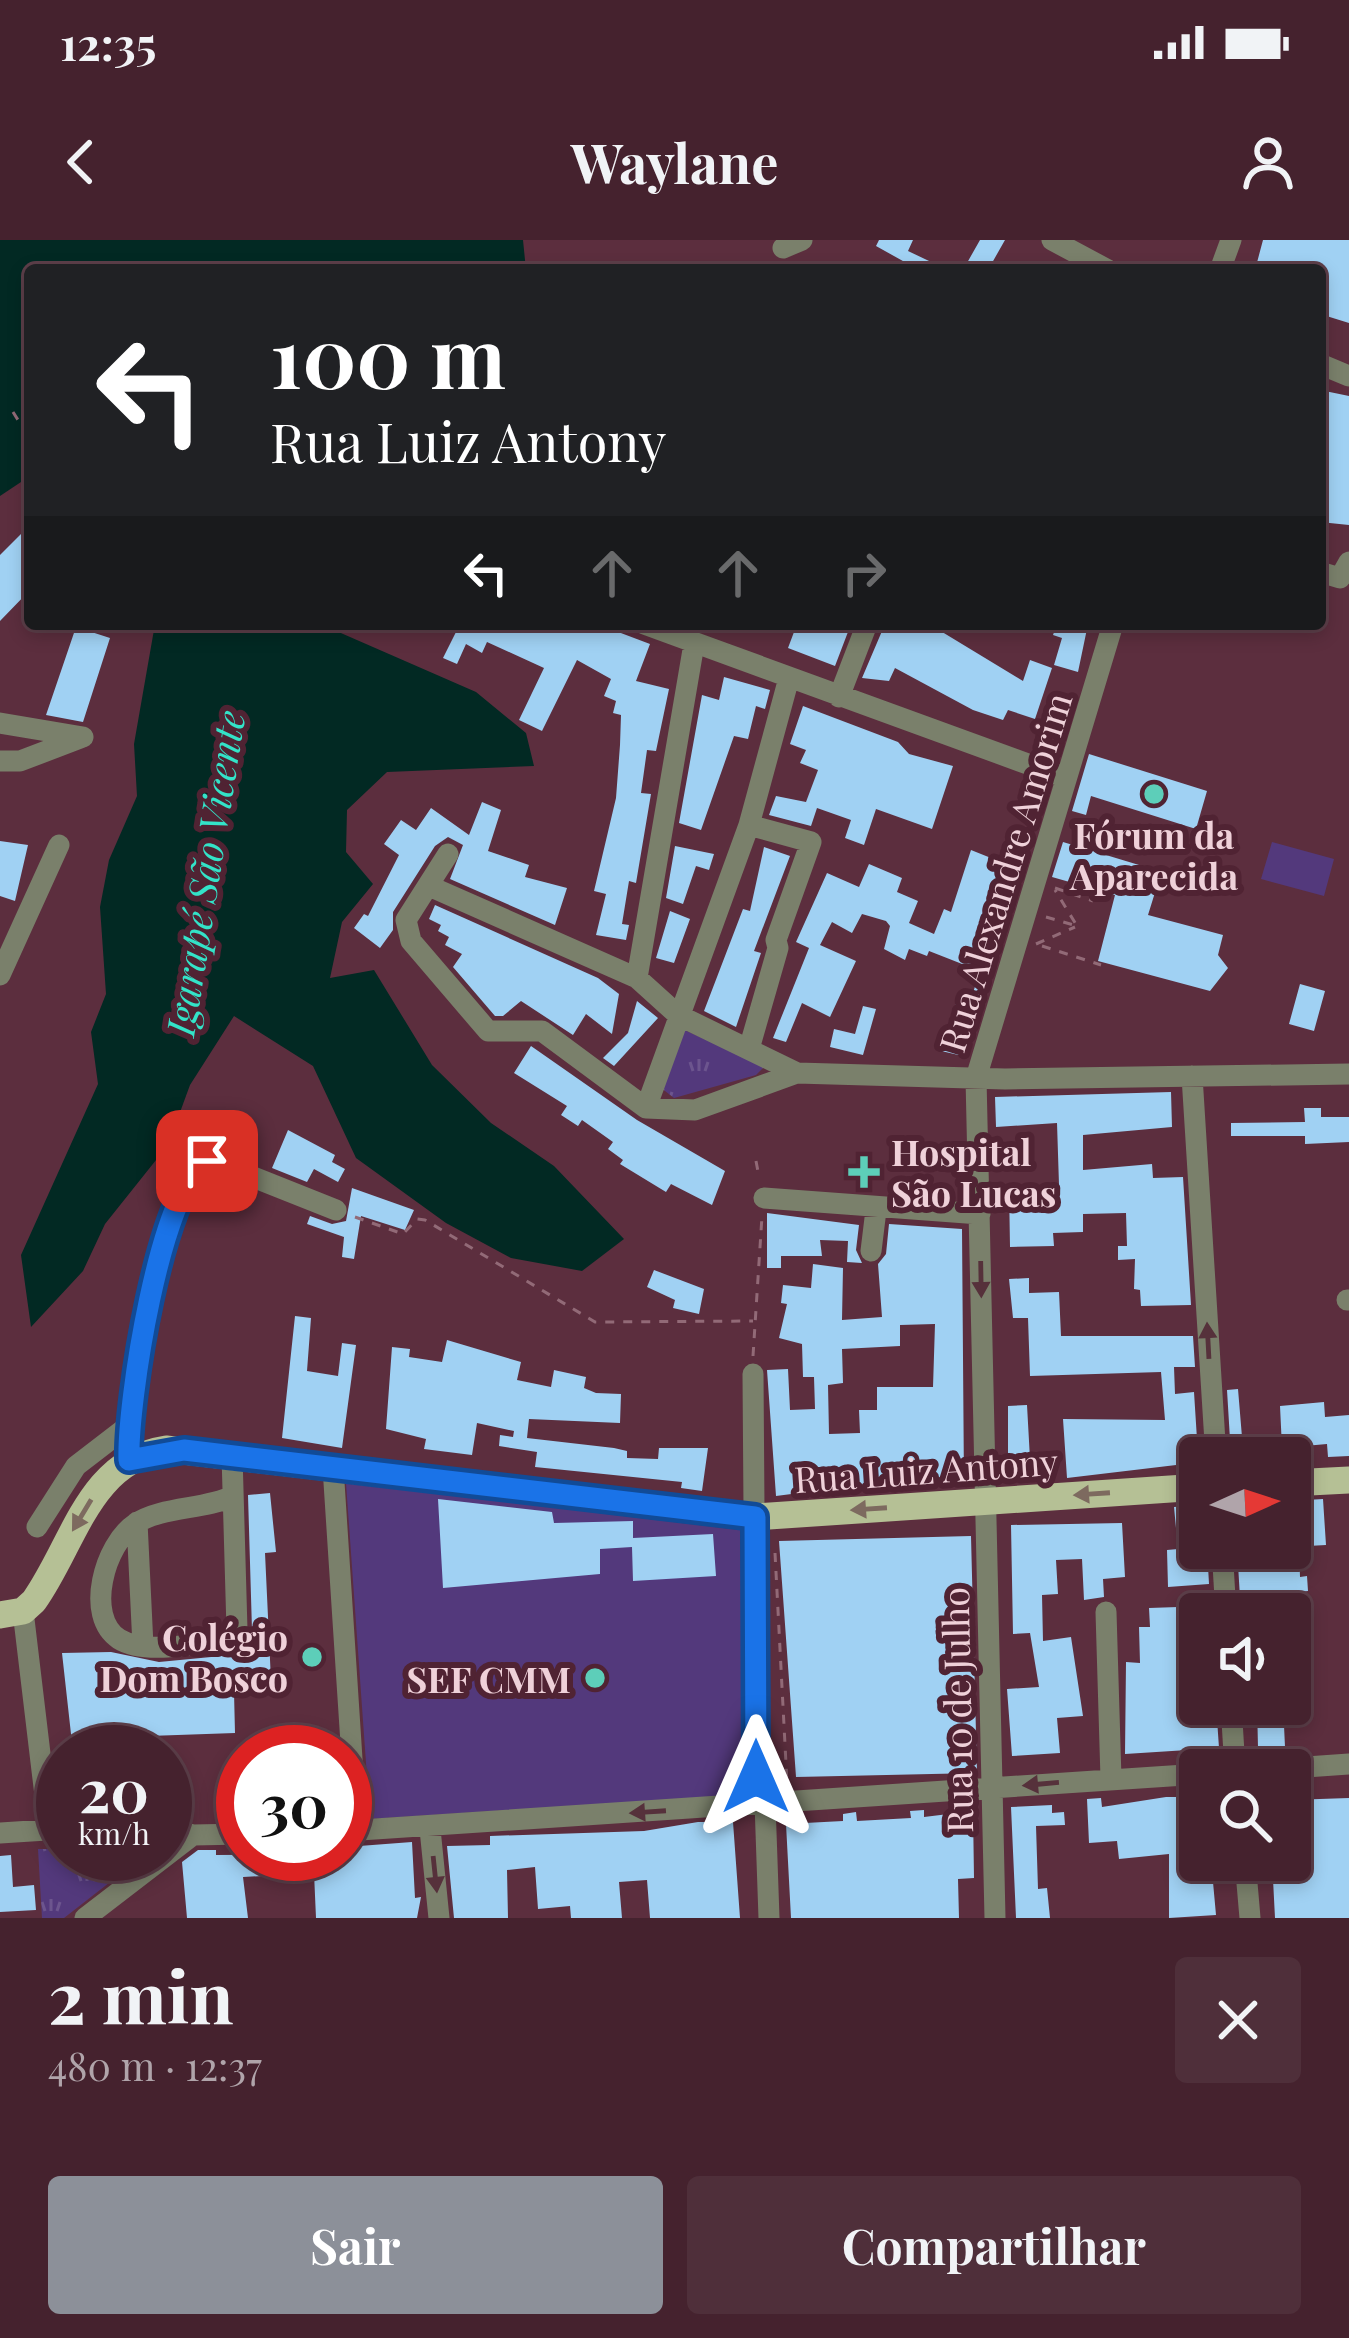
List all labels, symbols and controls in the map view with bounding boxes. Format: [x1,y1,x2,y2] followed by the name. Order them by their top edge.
[60,12,156,72] text: 12:35
[571,126,778,198] text: Waylane
[48,129,114,195] icon: back
[1235,129,1301,195] icon: person
[270,298,506,410] text: 100 m
[72,312,228,468] icon: left
[270,405,666,477] text: Rua Luiz Antony
[453,540,519,606] icon: left
[579,540,645,606] icon: ahead
[705,540,771,606] icon: ahead
[831,540,897,606] icon: right
[927,687,1081,1057] street label: Rua Alexandre Amorim
[152,706,255,1041] water label: Igarapé São Vicente
[1141,781,1167,807] marker: Fórum da Aparecida
[1069,810,1238,899] place label: Fórum da Aparecida
[156,1110,258,1212] pin
[891,1127,1056,1216] place label: Hospital São Lucas
[174,1128,240,1194] icon: arrive
[848,1156,880,1188] marker: Hospital São Lucas
[971,1261,990,1299] one-way arrow
[1198,1322,1217,1359] one-way arrow
[793,1436,1059,1502] street label: Rua Luiz Antony
[1179,1437,1311,1569] north arrow
[1179,1437,1311,1881] map controls
[1072,1485,1110,1504] one-way arrow
[73,1498,94,1532] one-way arrow
[850,1499,888,1518] one-way arrow
[930,1587,982,1833] street label: Rua 10 de Julho
[1179,1593,1311,1725] button: sound
[99,1612,288,1701] place label: Colégio Dom Bosco
[299,1644,325,1670] marker: Colégio Dom Bosco
[406,1654,571,1702] place label: SEF CMM
[582,1665,608,1691] marker: SEF CMM
[693,1714,819,1840] position arrow
[216,1725,372,1881] speed limit sign: 30
[79,1748,149,1828] text: 20
[1179,1749,1311,1881] button: search
[1022,1775,1059,1794] one-way arrow
[629,1803,666,1822] one-way arrow
[78,1813,150,1853] text: km/h
[426,1856,445,1893] one-way arrow
[48,1946,234,2042] text: 2 min
[1175,1957,1301,2083] button: close
[48,2039,262,2091] text: 480 m · 12:37
[48,2176,663,2314] button: Sair
[687,2176,1301,2314] button: Compartilhar

